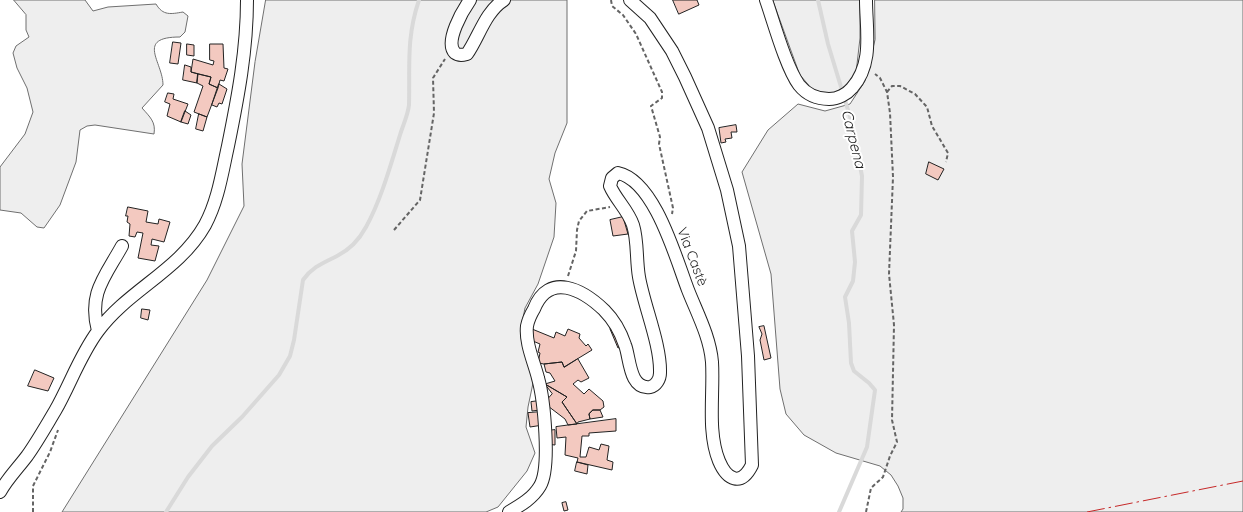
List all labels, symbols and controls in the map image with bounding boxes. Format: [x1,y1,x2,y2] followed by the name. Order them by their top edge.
[837,108,869,170] water label: Carpena
[673,225,711,289] street label: Via Castè

